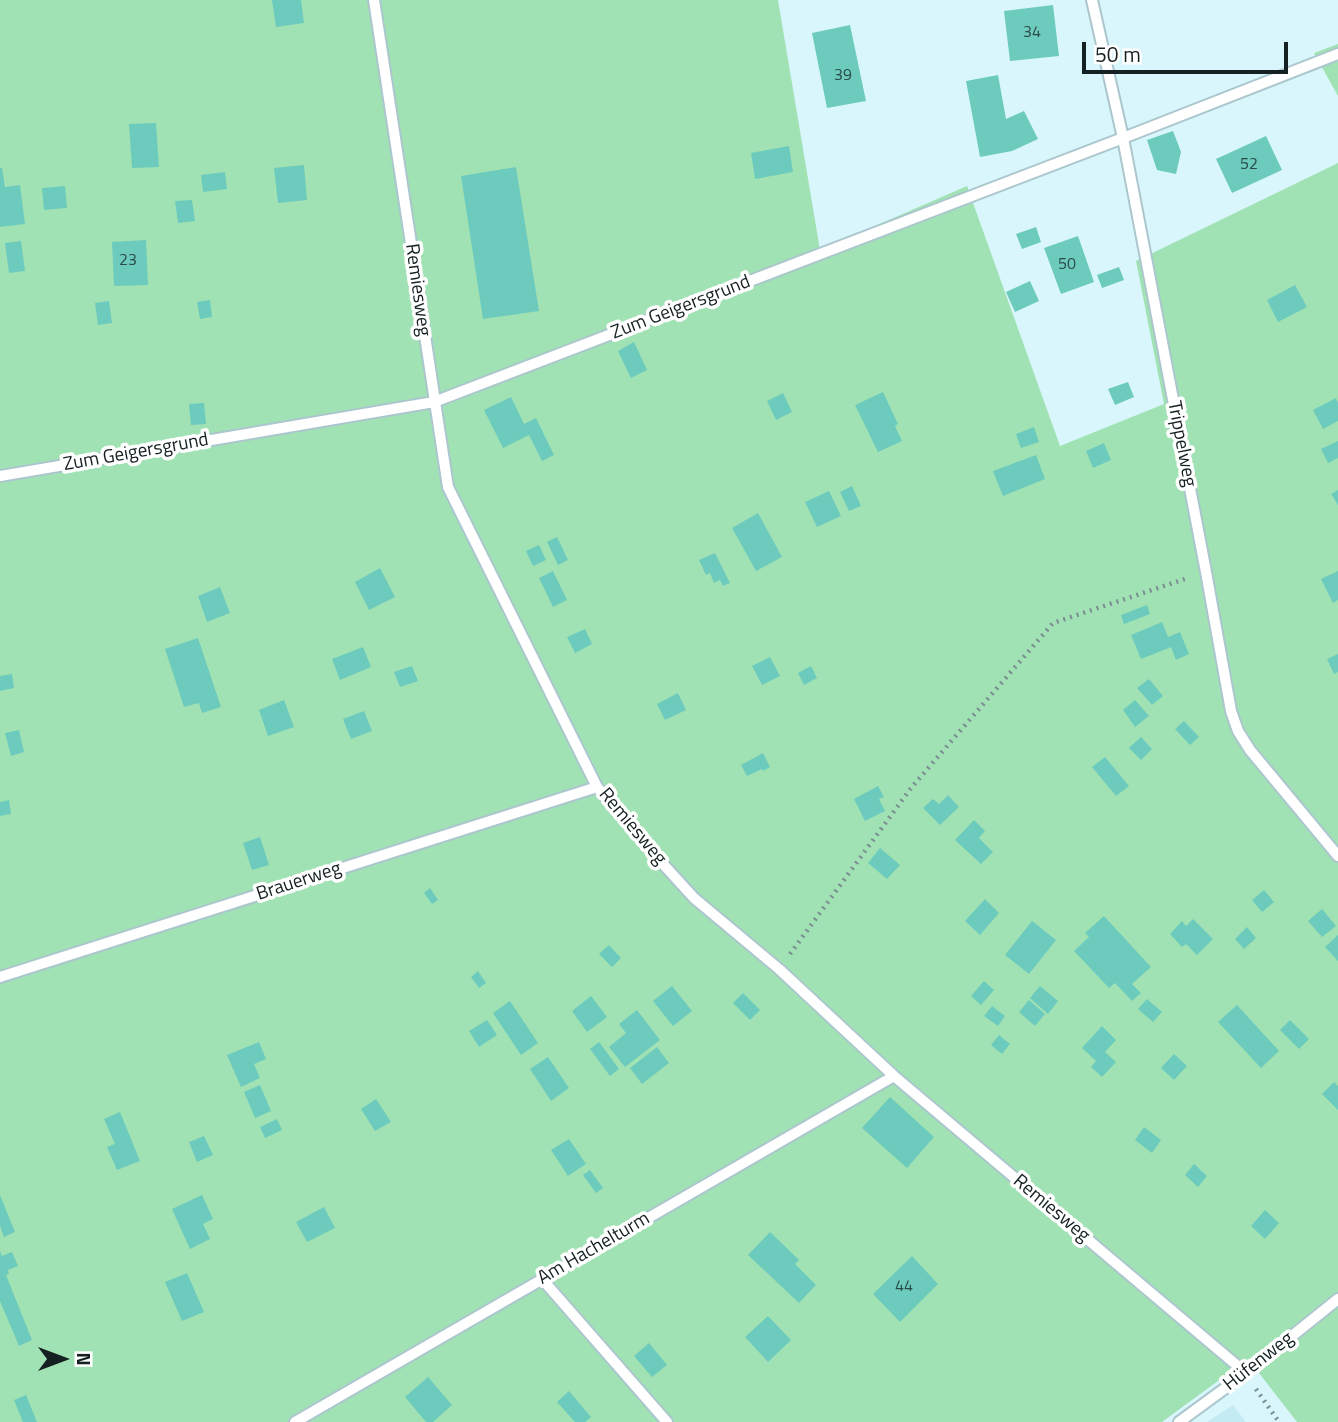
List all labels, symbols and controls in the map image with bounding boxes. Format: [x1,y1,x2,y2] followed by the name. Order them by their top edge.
[1023,23,1041,43] house number: 34
[1086,28,1292,72] scale bar
[1095,38,1141,70] text: 50 m
[834,66,852,86] house number: 39
[1240,155,1258,175] house number: 52
[399,242,435,338] street label: Remiesweg
[119,251,137,271] house number: 23
[1058,255,1076,275] house number: 50
[608,271,754,345] street label: Zum Geigersgrund
[1162,399,1200,489] street label: Trippelweg
[62,429,210,477] street label: Zum Geigersgrund
[593,784,671,870] street label: Remiesweg
[254,858,344,906] street label: Brauerweg
[1008,1170,1094,1248] street label: Remiesweg
[534,1208,654,1290] street label: Am Hachelturm
[895,1277,913,1297] house number: 44
[28,1324,98,1394] north arrow
[1219,1328,1299,1396] street label: Hüfenweg
[70,1352,99,1366] text: N

